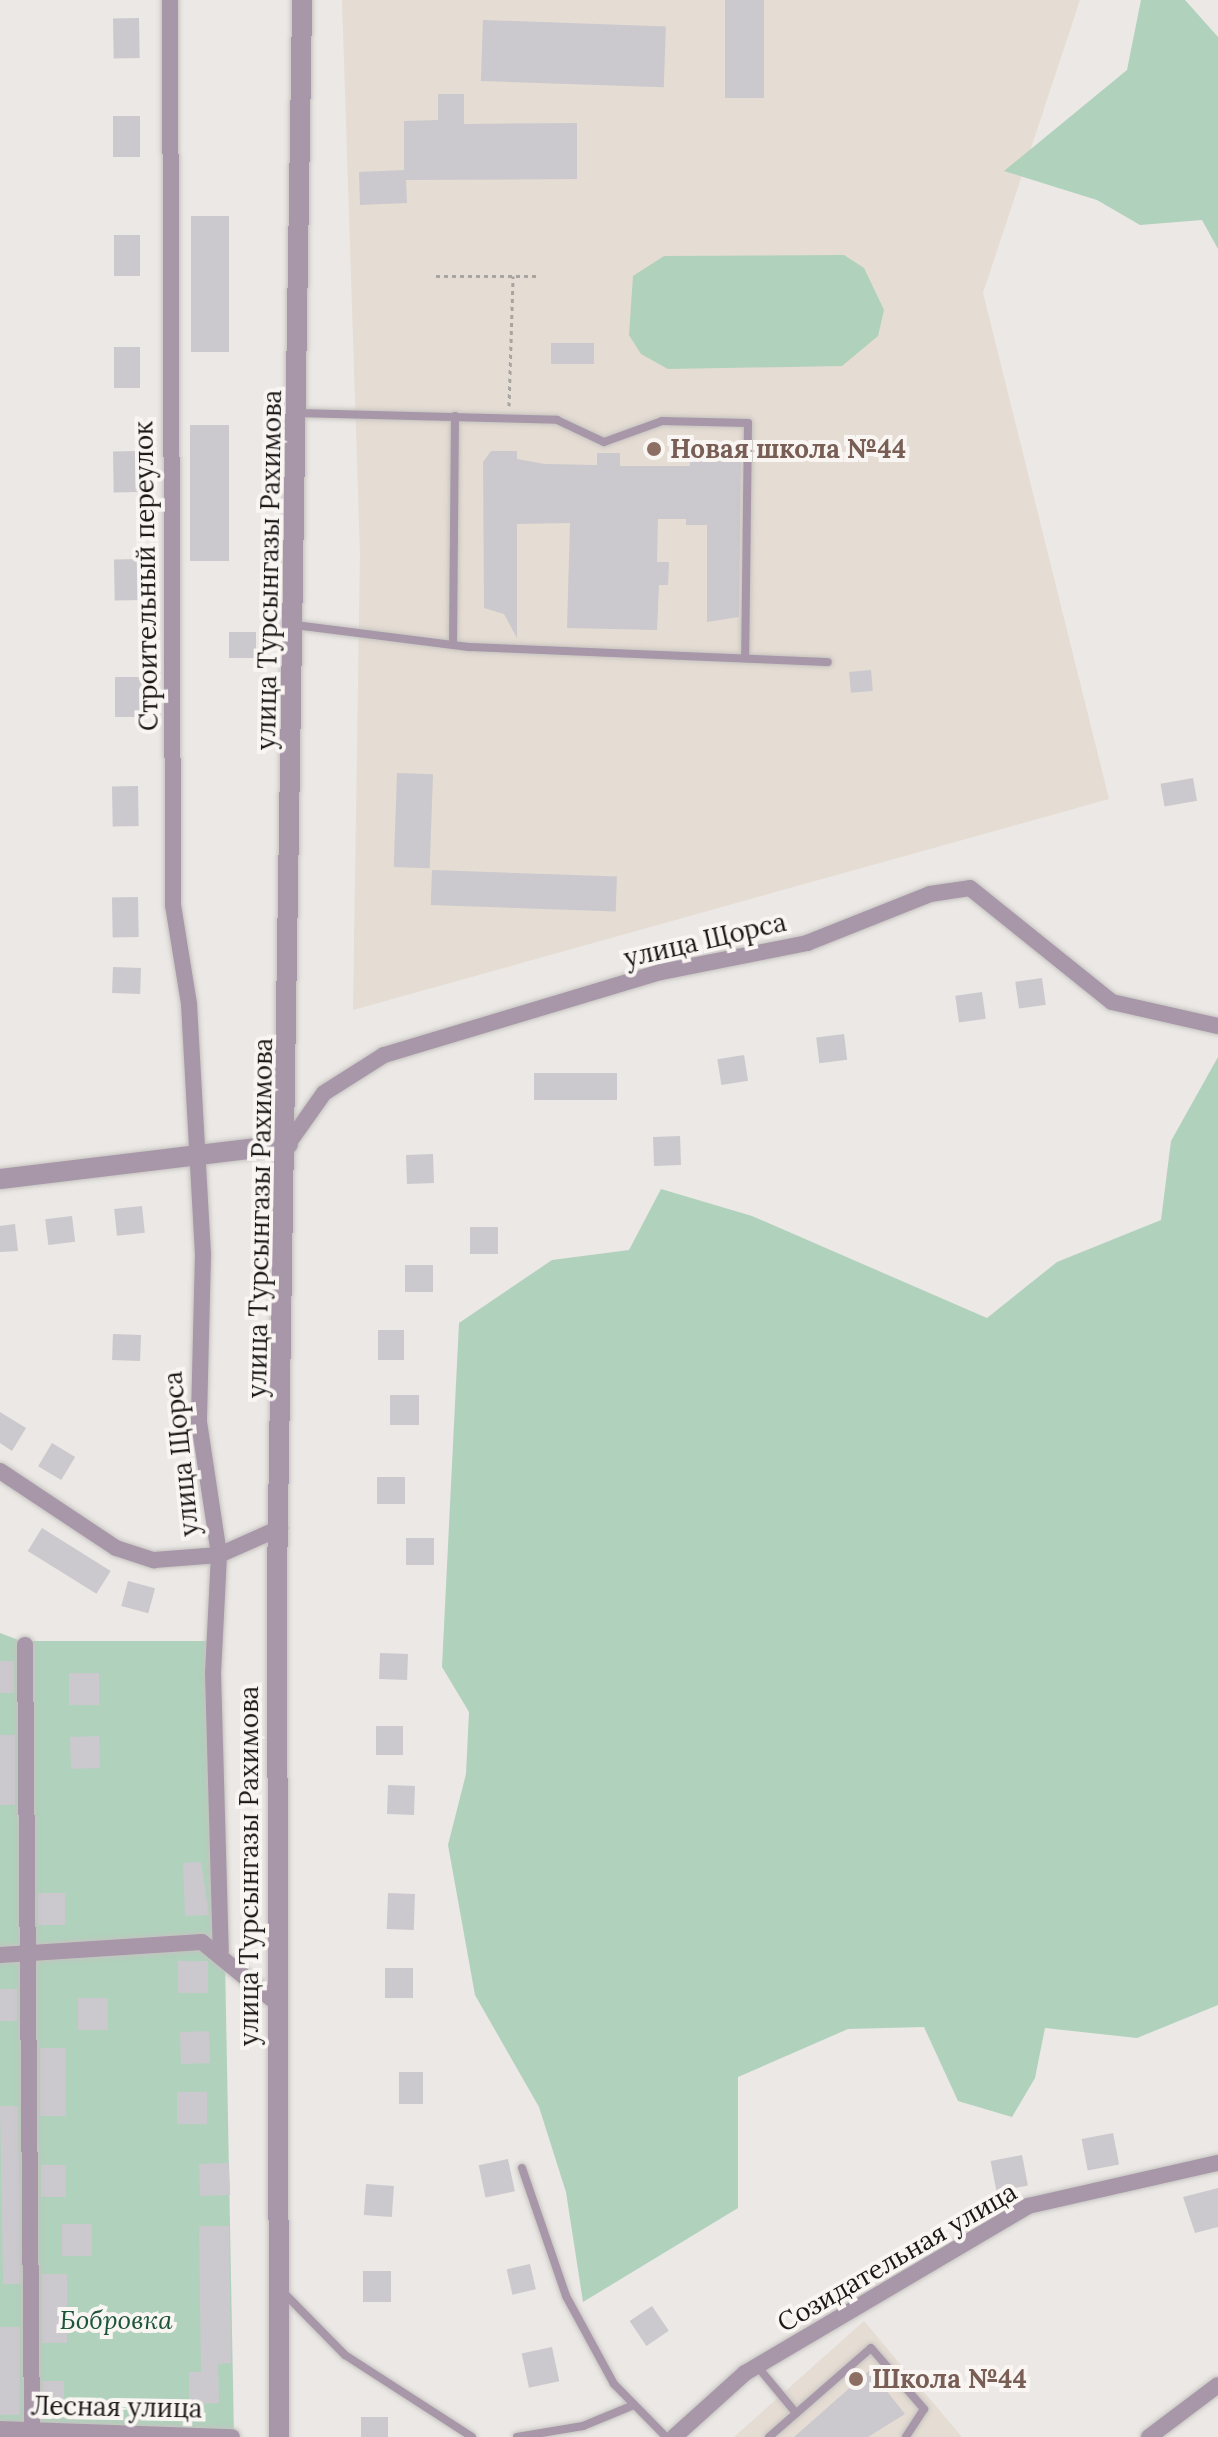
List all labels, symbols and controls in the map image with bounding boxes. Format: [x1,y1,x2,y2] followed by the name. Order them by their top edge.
[250,390,288,750] street label: улица Турсынгазы Рахимова
[128,421,164,731] street label: Строительный переулок
[670,433,906,465] place label: Новая школа №44
[645,440,663,458] marker: Новая школа №44
[621,906,789,974] street label: улица Щорса
[241,1038,279,1398] street label: улица Турсынгазы Рахимова
[157,1370,205,1538] street label: улица Щорса
[233,1686,265,2046] street label: улица Турсынгазы Рахимова
[772,2176,1022,2338] street label: Созидательная улица
[60,2304,172,2336] park label: Бобровка
[872,2363,1027,2395] place label: Школа №44
[847,2370,865,2388] marker: Школа №44
[31,2390,203,2424] street label: Лесная улица

